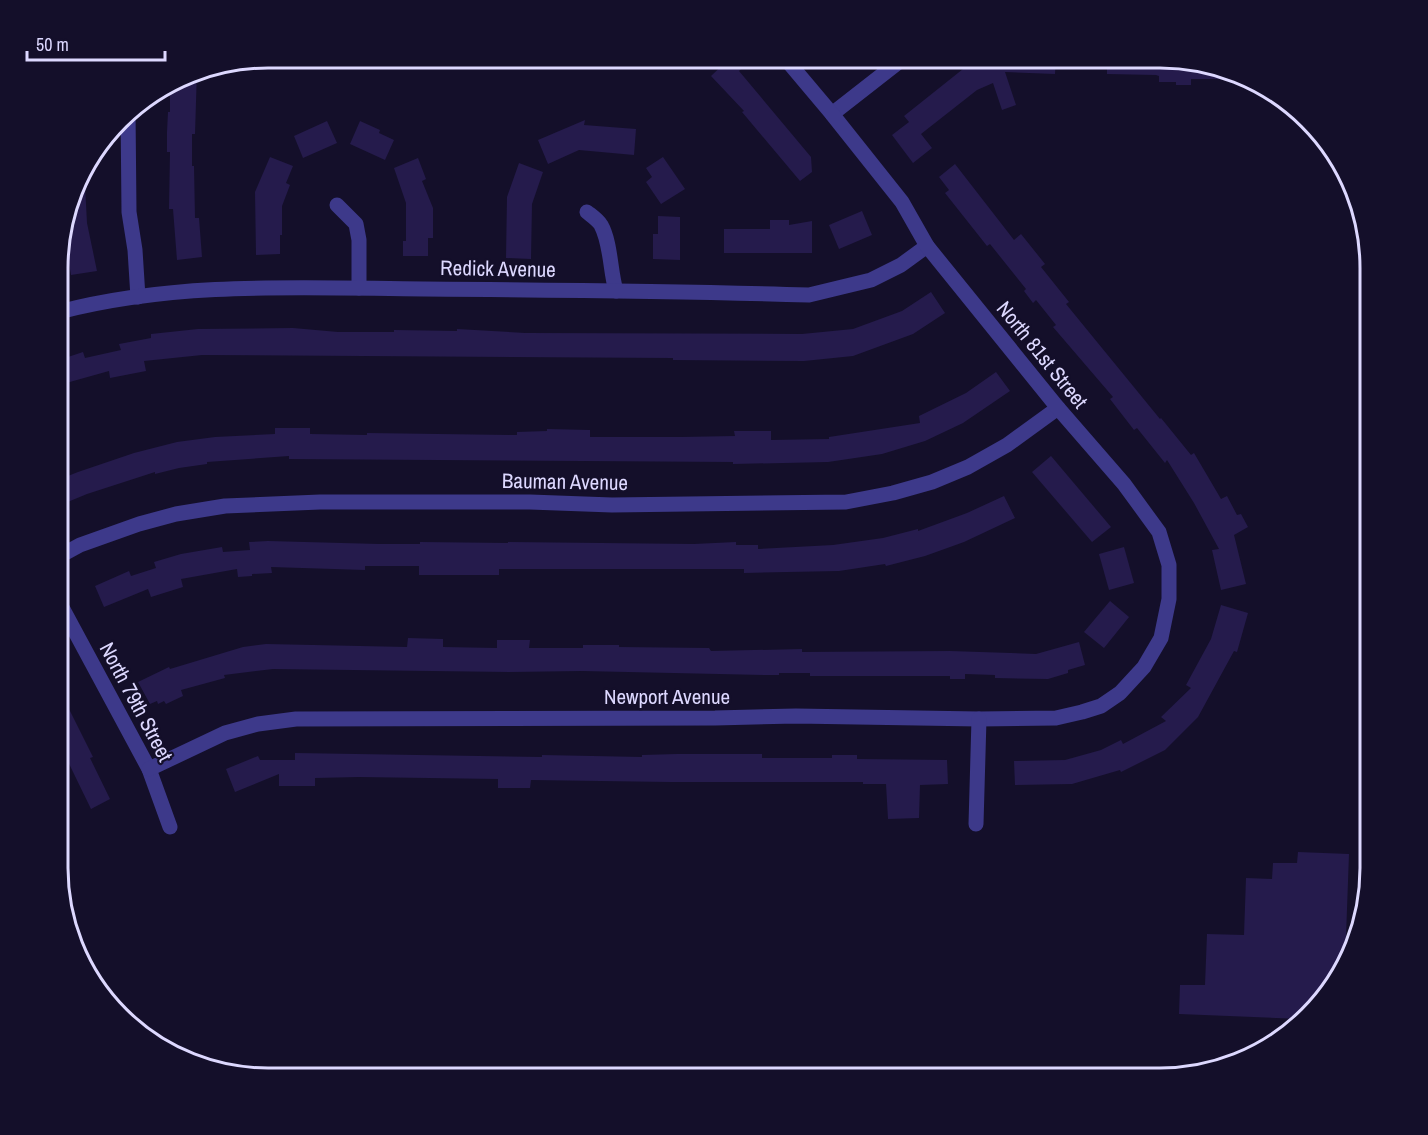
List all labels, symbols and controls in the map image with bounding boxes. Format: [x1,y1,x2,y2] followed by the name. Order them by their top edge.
[27,24,165,62] scale bar
[36,32,69,57] text: 50 m
[440,253,556,284] street label: Redick Avenue
[990,295,1095,415] street label: North 81st Street
[502,466,628,497] street label: Bauman Avenue
[93,637,180,767] street label: North 79th Street
[604,682,730,711] street label: Newport Avenue

